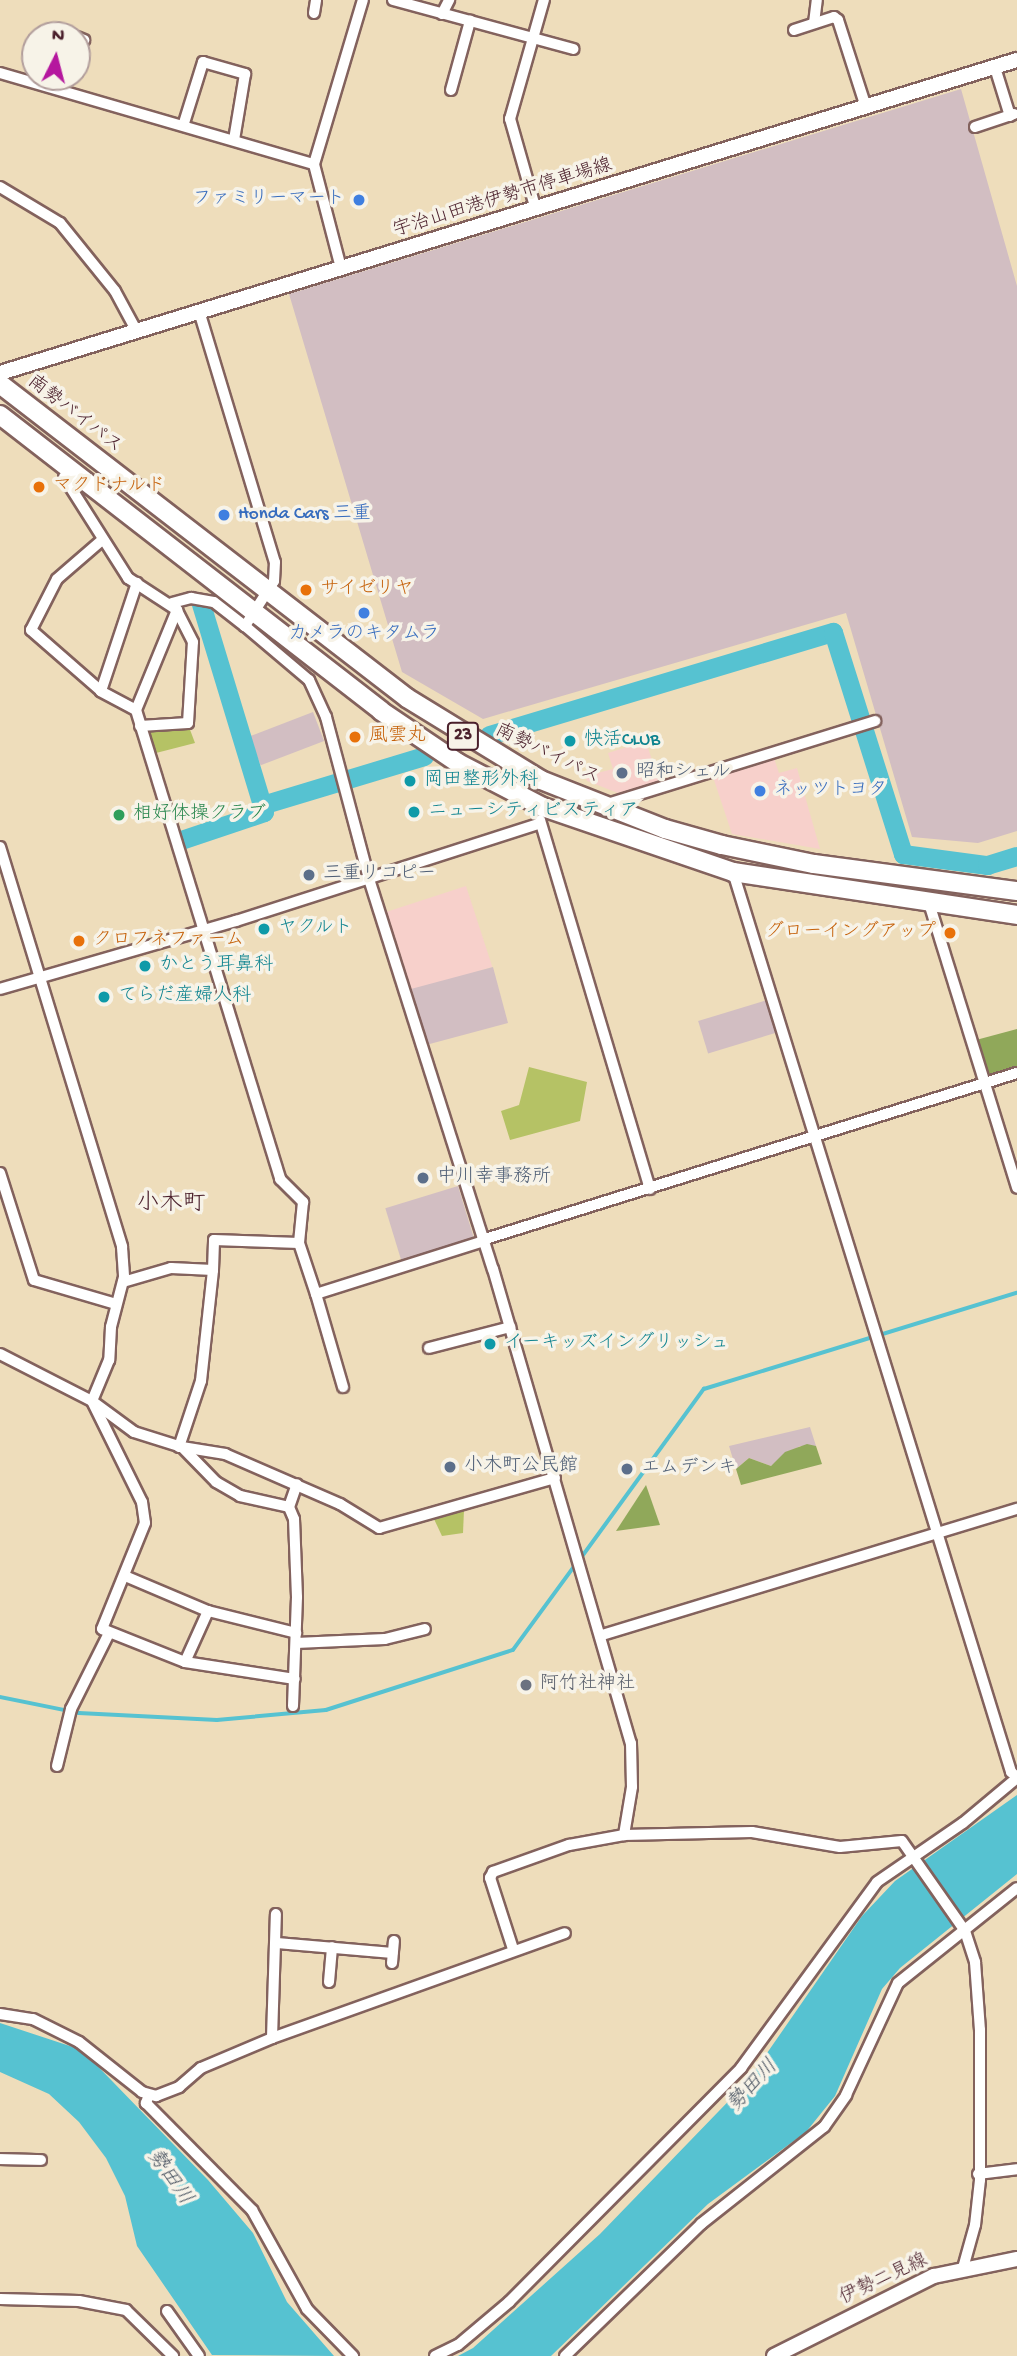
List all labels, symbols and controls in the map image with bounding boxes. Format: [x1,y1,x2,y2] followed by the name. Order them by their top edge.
[21,21,91,91] north arrow
[51,25,65,49] text: N
[391,155,615,243] street label: 宇治山田港伊勢市停車場線
[193,189,345,211] place label: ファミリーマート
[351,192,367,208] marker: ファミリーマート
[22,371,126,459] street label: 南勢バイパス
[53,476,167,498] place label: マクドナルド
[31,479,47,495] marker: マクドナルド
[238,504,371,526] place label: Honda Cars 三重
[216,507,232,523] marker: Honda Cars 三重
[320,579,415,601] place label: サイゼリヤ
[298,582,314,598] marker: サイゼリヤ
[356,605,372,621] marker: カメラのキタムラ
[288,624,440,646] place label: カメラのキタムラ
[491,720,603,790] street label: 南勢バイパス
[446,722,480,750] road number: 23
[369,726,426,748] place label: 風雲丸
[347,729,363,745] marker: 風雲丸
[584,730,660,752] place label: 快活CLUB
[562,733,578,749] marker: 快活CLUB
[636,762,731,784] place label: 昭和シェル
[614,765,630,781] marker: 昭和シェル
[424,770,538,792] place label: 岡田整形外科
[402,773,418,789] marker: 岡田整形外科
[774,780,888,802] place label: ネッツトヨタ
[752,783,768,799] marker: ネッツトヨタ
[428,801,637,823] place label: ニューシティビスティア
[133,804,266,826] place label: 相好体操クラブ
[406,804,422,820] marker: ニューシティビスティア
[111,807,127,823] marker: 相好体操クラブ
[323,864,436,886] place label: 三重リコピー
[301,867,317,883] marker: 三重リコピー
[278,918,354,940] place label: ヤクルト
[256,921,272,937] marker: ヤクルト
[765,922,936,944] place label: グローイングアップ
[942,925,958,941] marker: グローイングアップ
[93,930,245,952] place label: クロフネファーム
[71,933,87,949] marker: クロフネファーム
[159,955,273,977] place label: かとう耳鼻科
[137,958,153,974] marker: かとう耳鼻科
[118,986,251,1008] place label: てらだ産婦人科
[96,989,112,1005] marker: てらだ産婦人科
[437,1167,551,1189] place label: 中川幸事務所
[415,1170,431,1186] marker: 中川幸事務所
[137,1191,205,1219] district label: 小木町
[504,1333,730,1355] place label: イーキッズイングリッシュ
[482,1336,498,1352] marker: イーキッズイングリッシュ
[464,1456,578,1478] place label: 小木町公民館
[641,1458,736,1480] place label: エムデンキ
[442,1459,458,1475] marker: 小木町公民館
[619,1461,635,1477] marker: エムデンキ
[540,1674,635,1696] place label: 阿竹社神社
[518,1677,534,1693] marker: 阿竹社神社
[723,2055,785,2119] water label: 勢田川
[140,2145,196,2211] water label: 勢田川
[836,2250,932,2310] street label: 伊勢二見線

